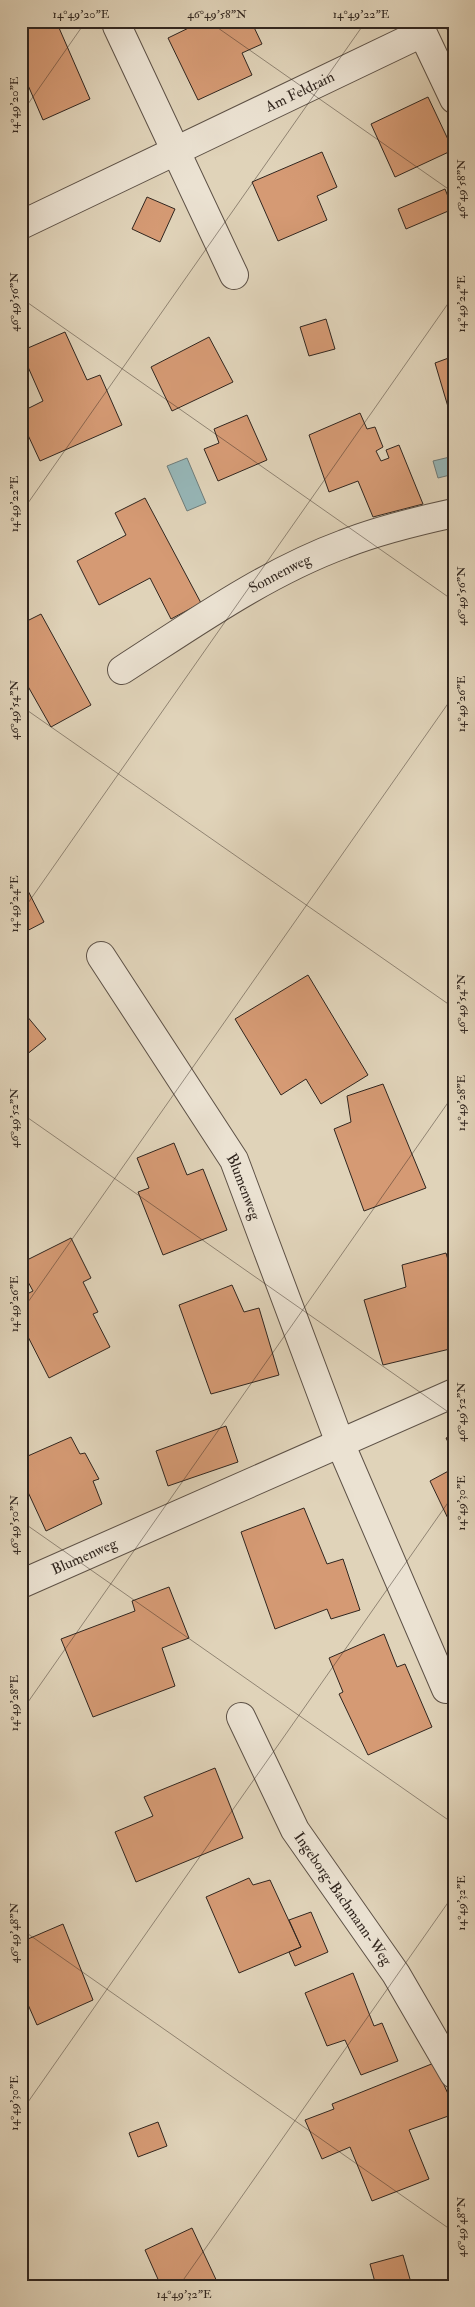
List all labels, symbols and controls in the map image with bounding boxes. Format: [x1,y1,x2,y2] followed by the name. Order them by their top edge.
[53,7,110,22] text: 14°49'20"E
[187,7,247,22] text: 46°49'58"N
[333,7,390,22] text: 14°49'22"E
[261,67,338,117] street label: Am Feldrain
[7,76,22,133] text: 14°49'20"E
[454,159,469,219] text: 46°49'58"N
[7,272,22,332] text: 46°49'56"N
[454,275,469,333] text: 14°49'24"E
[7,475,22,532] text: 14°49'22"E
[245,550,315,598] street label: Sonnenweg
[454,566,469,626] text: 46°49'56"N
[454,675,469,732] text: 14°49'26"E
[7,680,22,740] text: 46°49'54"N
[7,875,22,933] text: 14°49'24"E
[454,974,469,1034] text: 46°49'54"N
[454,1075,469,1131] text: 14°49'28"E
[7,1088,22,1148] text: 46°49'52"N
[222,1150,265,1223] street label: Blumenweg
[7,1275,22,1332] text: 14°49'26"E
[454,1382,469,1442] text: 46°49'52"N
[454,1475,469,1531] text: 14°49'30"E
[7,1495,22,1555] text: 46°49'50"N
[49,1534,121,1579] street label: Blumenweg
[7,1675,22,1731] text: 14°49'28"E
[289,1829,396,1970] street label: Ingeborg-Bachmann-Weg
[454,1875,469,1931] text: 14°49'32"E
[7,1902,22,1963] text: 46°49'48"N
[7,2075,22,2131] text: 14°49'30"E
[454,2196,469,2257] text: 46°49'48"N
[156,2287,212,2302] text: 14°49'32"E

